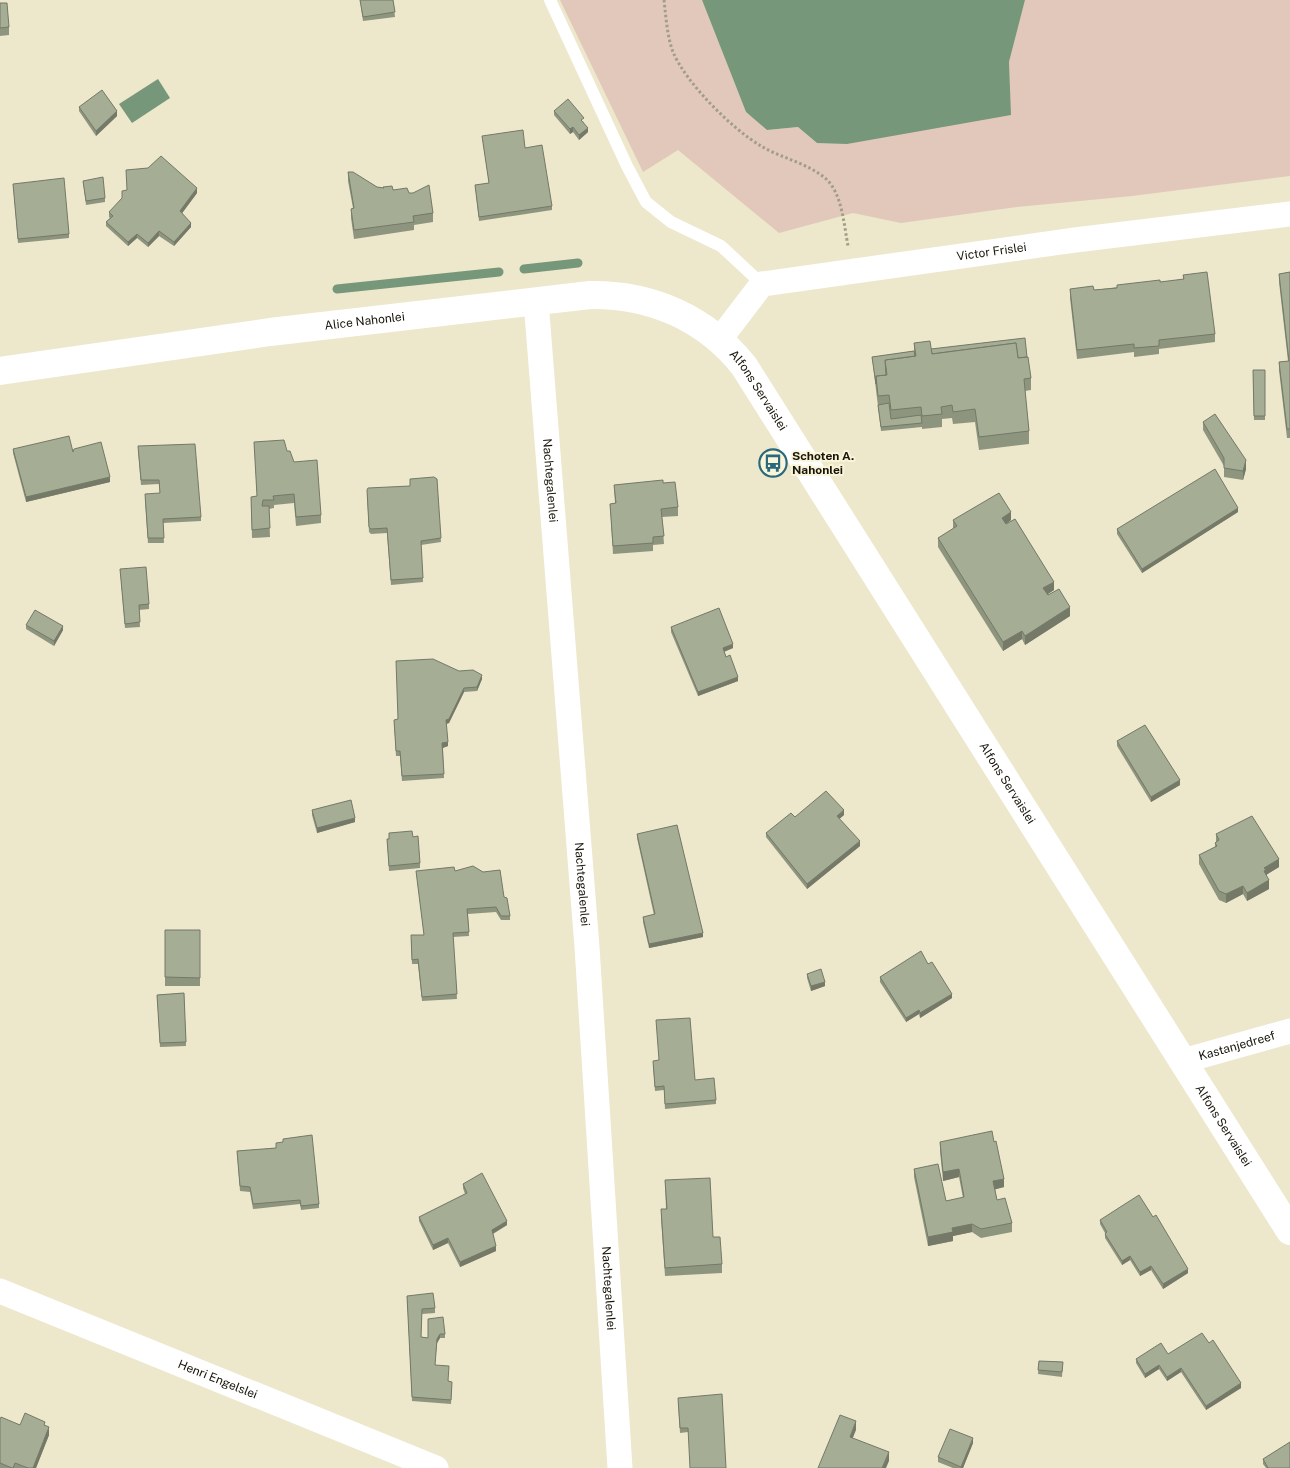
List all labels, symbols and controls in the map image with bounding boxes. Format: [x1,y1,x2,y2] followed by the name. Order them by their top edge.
[956,240,1027,264] street label: Victor Frislei
[324,309,405,333] street label: Alice Nahonlei
[727,347,790,433] street label: Alfons Servaislei
[540,438,560,523] street label: Nachtegalenlei
[758,448,788,478] bus stop icon: Schoten A. Nahonlei
[792,449,854,477] place label: Schoten A. Nahonlei
[976,740,1038,826] street label: Alfons Servaislei
[572,842,592,927] street label: Nachtegalenlei
[1197,1028,1277,1063] street label: Kastanjedreef
[1193,1082,1254,1169] street label: Alfons Servaislei
[599,1246,618,1331] street label: Nachtegalenlei
[176,1357,260,1402] street label: Henri Engelslei

